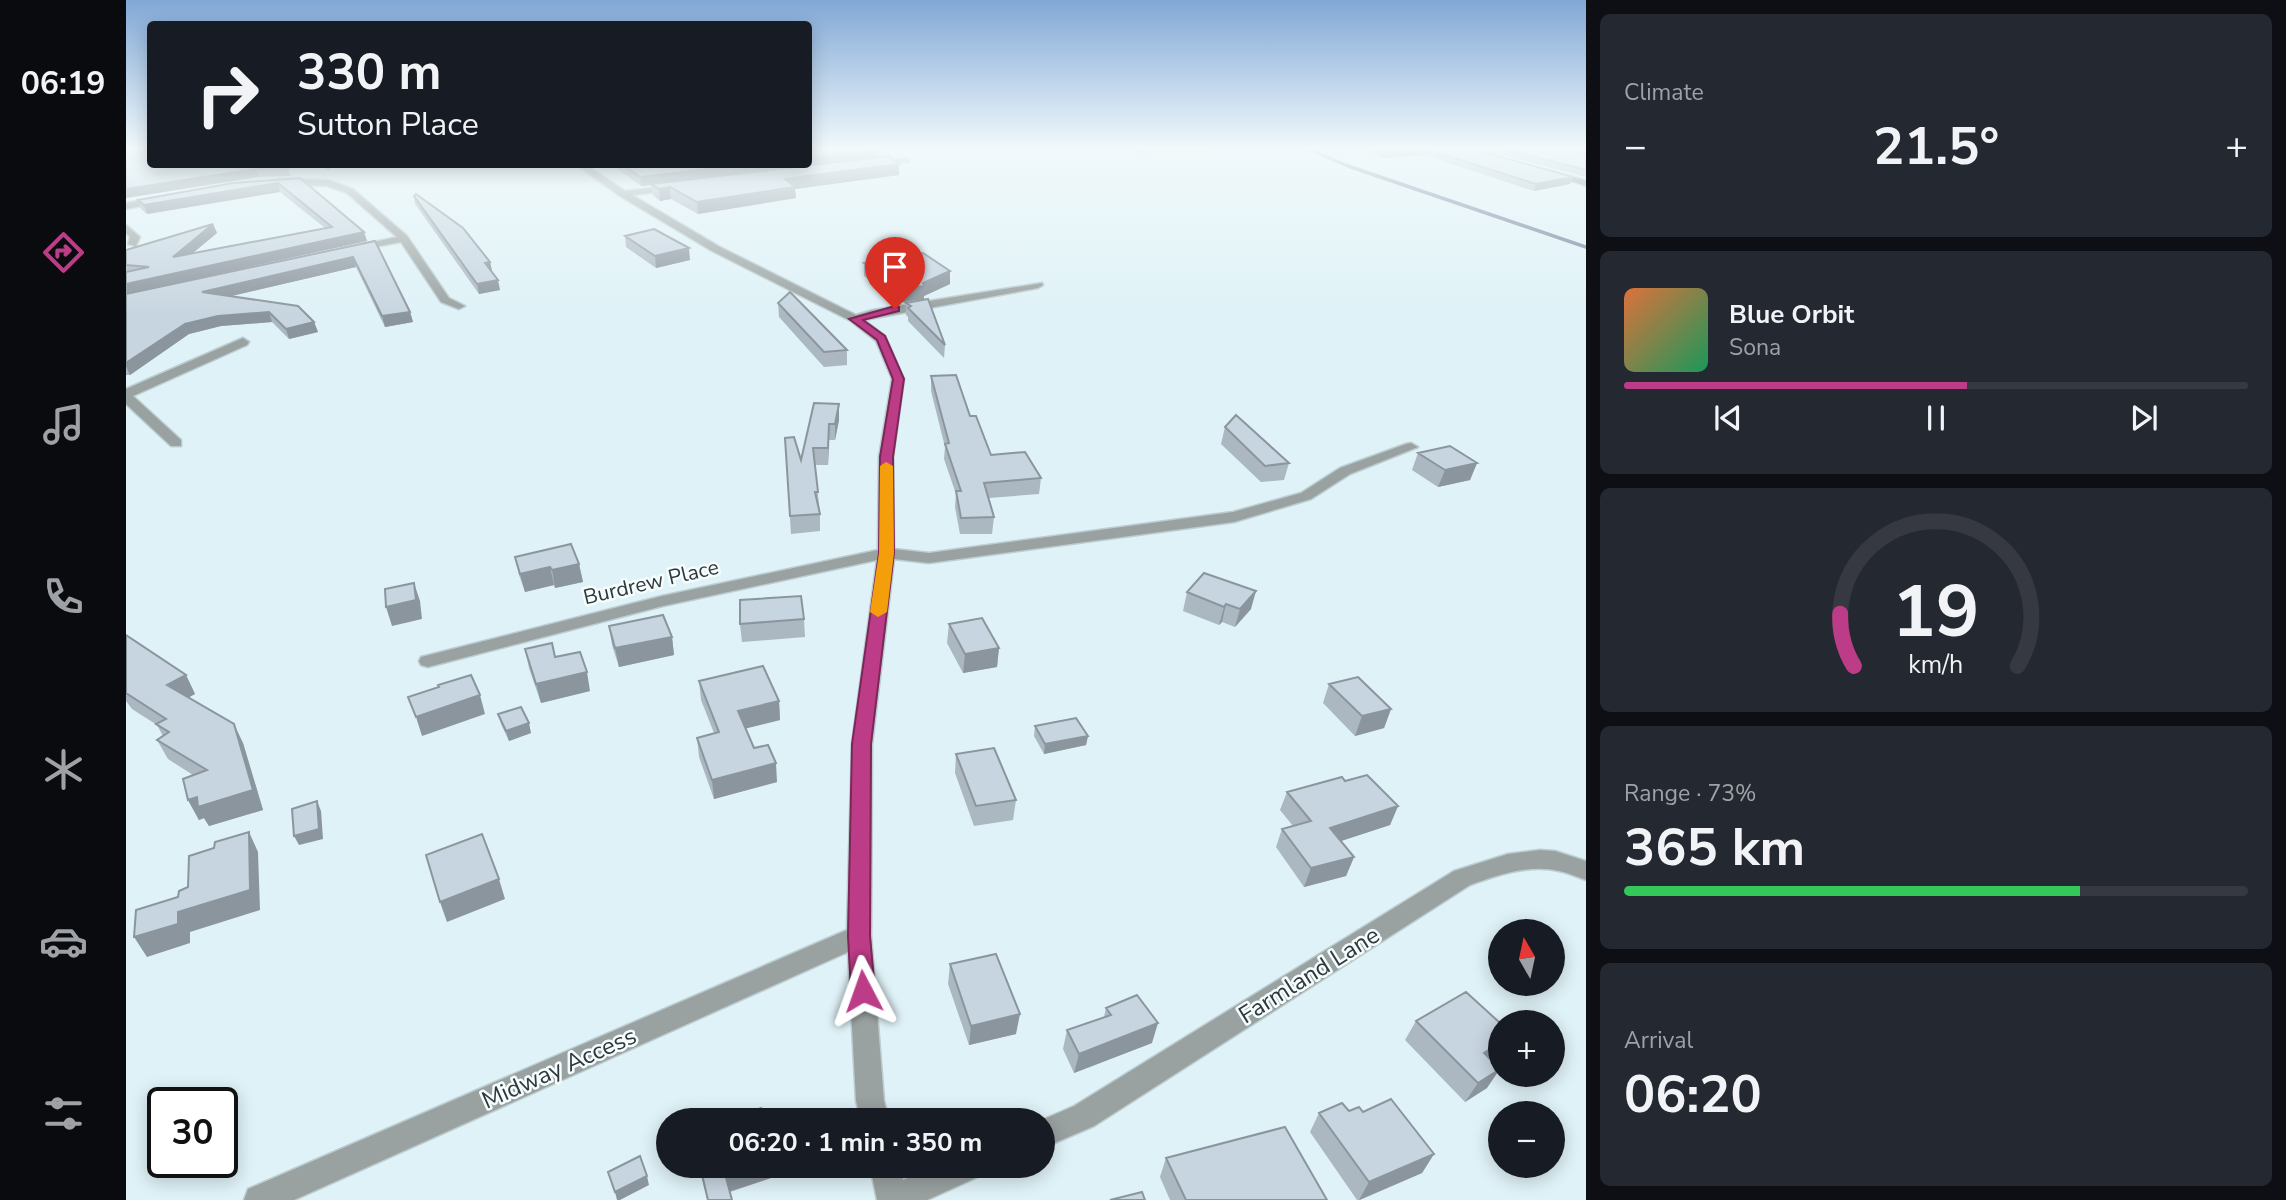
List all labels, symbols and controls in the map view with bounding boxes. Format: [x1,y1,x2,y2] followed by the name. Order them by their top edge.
[297,39,441,106] text: 330 m
[182,49,273,140] icon: right
[21,62,105,105] text: 06:19
[1624,77,1704,108] text: Climate
[297,103,479,146] text: Sutton Place
[1873,111,1999,182] text: 21.5°
[1624,121,1647,172] text: −
[2225,121,2248,172] text: +
[39,228,88,277] icon: directions
[865,237,925,309] pin
[876,248,914,286] icon: arrive
[1729,297,1854,332] text: Blue Orbit
[1729,332,1781,363] text: Sona
[1709,399,1747,437] icon: previous
[1917,399,1955,437] icon: pause
[2125,399,2163,437] icon: next
[39,400,88,449] icon: music
[580,553,722,611] street label: Burdrew Place
[1892,562,1980,662] text: 19
[39,572,88,621] icon: phone
[1908,648,1964,682] text: km/h
[39,745,88,794] icon: climate
[1624,778,1756,809] text: Range · 73%
[1624,812,1805,883] text: 365 km
[39,917,88,966] icon: car
[1233,919,1385,1031] street label: Farmland Lane
[1488,919,1564,996] north arrow
[1488,919,1565,1178] map controls
[826,954,900,1028] position arrow
[1488,1010,1565,1087] button: +
[477,1020,641,1116] street label: Midway Access
[1624,1025,1693,1056] text: Arrival
[1624,1059,1762,1130] text: 06:20
[147,1087,238,1178] speed limit sign: 30
[39,1089,88,1138] icon: filters
[1488,1101,1565,1178] button: −
[729,1125,982,1160] text: 06:20 · 1 min · 350 m

